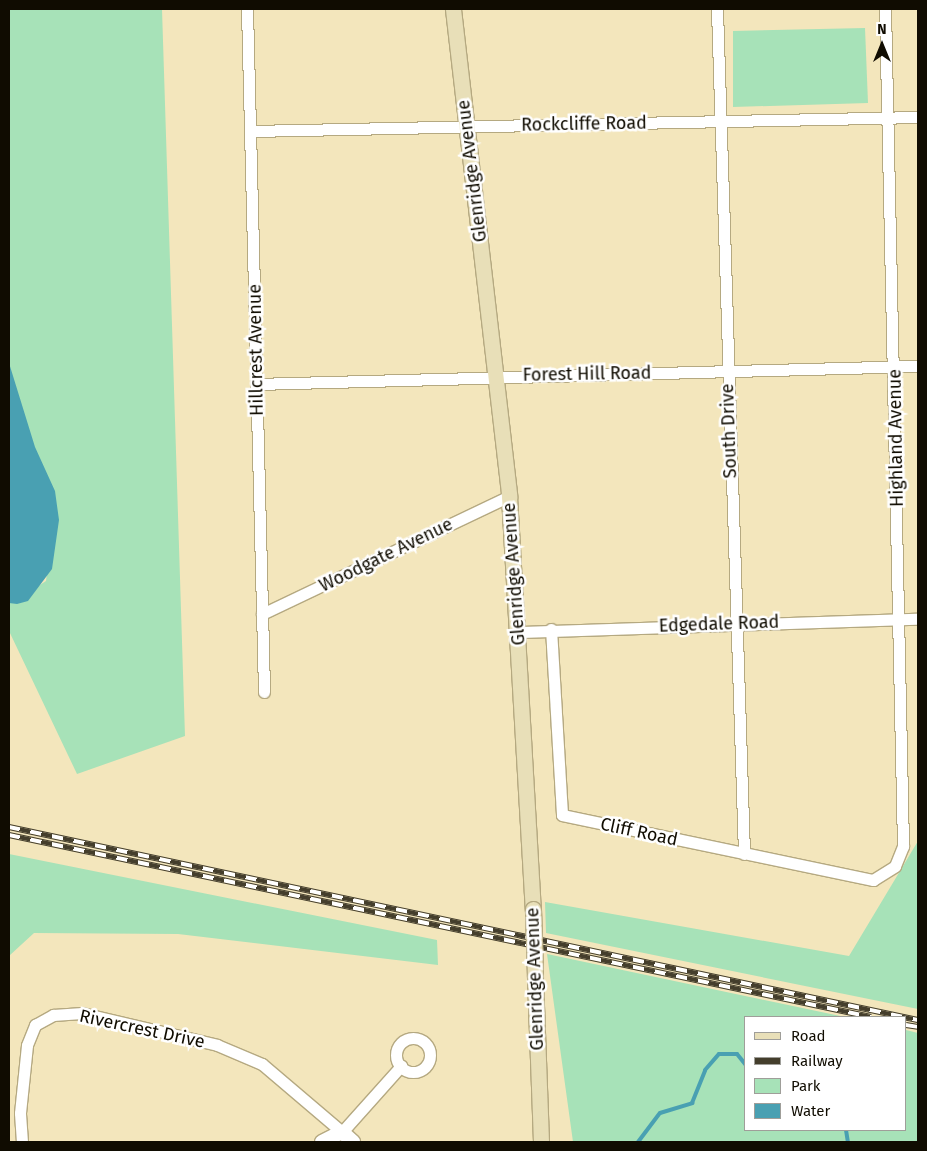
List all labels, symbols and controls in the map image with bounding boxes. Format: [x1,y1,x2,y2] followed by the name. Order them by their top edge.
[857,20,907,70] north arrow
[877,21,887,38] text: N
[453,99,491,243] street label: Glenridge Avenue
[521,112,647,136] street label: Rockcliffe Road
[244,284,268,416] street label: Hillcrest Avenue
[522,362,652,386] street label: Forest Hill Road
[884,369,908,507] street label: Highland Avenue
[717,383,741,479] street label: South Drive
[498,502,530,646] street label: Glenridge Avenue
[316,513,456,597] street label: Woodgate Avenue
[658,611,780,637] street label: Edgedale Road
[598,813,680,851] street label: Cliff Road
[522,907,548,1051] street label: Glenridge Avenue
[77,1005,207,1053] street label: Rivercrest Drive
[744,1016,907,1131] legend
[791,1027,826,1045] text: Road
[791,1052,843,1070] text: Railway
[791,1077,821,1095] text: Park
[791,1102,830,1120] text: Water

